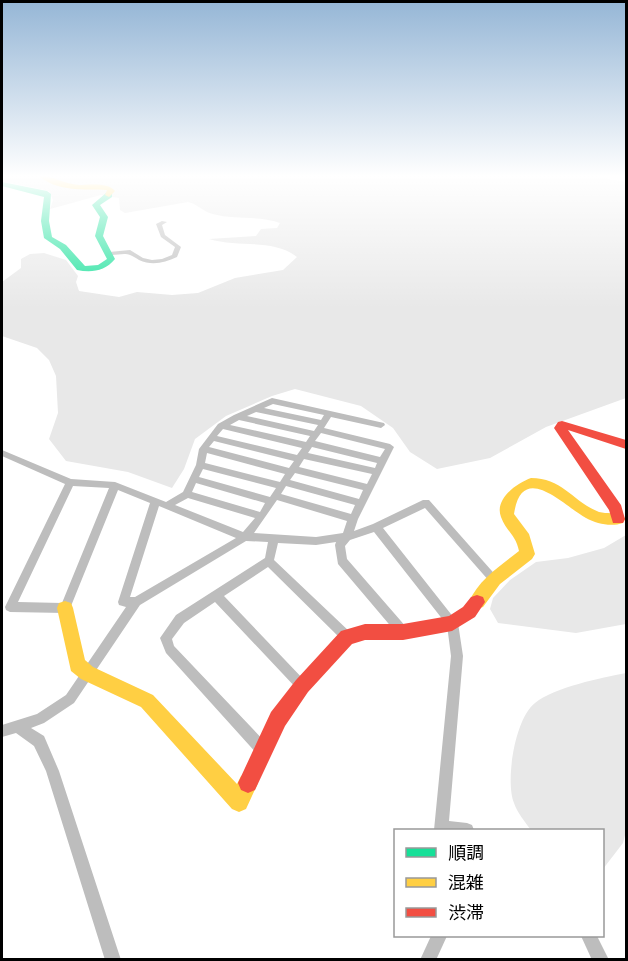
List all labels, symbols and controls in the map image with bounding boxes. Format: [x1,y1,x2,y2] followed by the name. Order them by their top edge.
[394,829,604,937] legend
[448,841,484,864] text: 順調
[448,871,484,894] text: 混雑
[448,901,484,924] text: 渋滞

